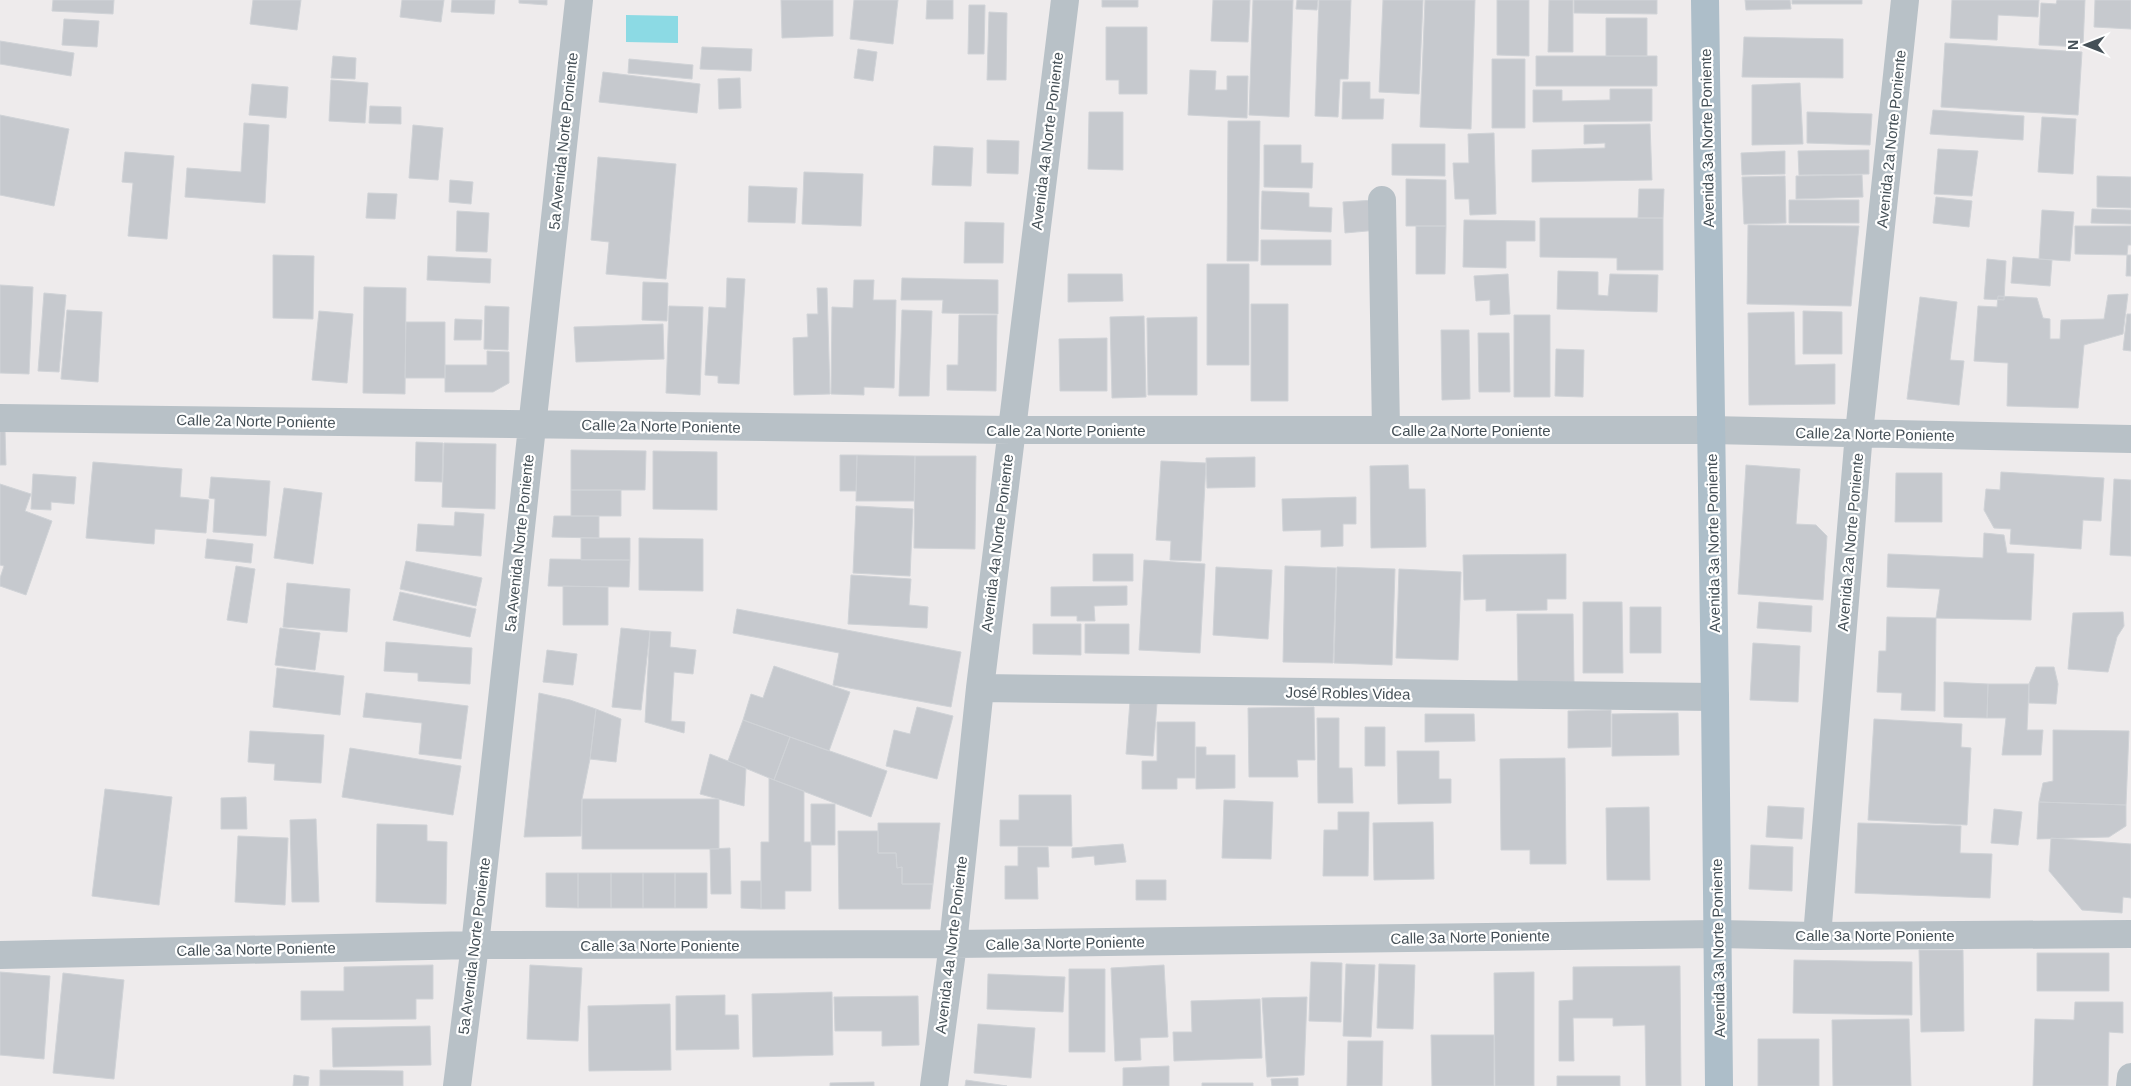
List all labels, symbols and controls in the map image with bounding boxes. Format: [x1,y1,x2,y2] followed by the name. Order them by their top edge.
[2061,20,2111,70] north arrow
[2065,40,2081,50] text: N
[1697,48,1717,228] street label: Avenida 3a Norte Poniente
[1873,49,1909,229] street label: Avenida 2a Norte Poniente
[545,51,581,231] street label: 5a Avenida Norte Poniente
[1028,51,1066,231] street label: Avenida 4a Norte Poniente
[176,411,336,431] street label: Calle 2a Norte Poniente
[581,416,741,436] street label: Calle 2a Norte Poniente
[986,422,1146,439] street label: Calle 2a Norte Poniente
[1391,422,1551,439] street label: Calle 2a Norte Poniente
[1795,424,1955,444] street label: Calle 2a Norte Poniente
[1834,452,1866,632] street label: Avenida 2a Norte Poniente
[501,453,537,633] street label: 5a Avenida Norte Poniente
[978,453,1016,633] street label: Avenida 4a Norte Poniente
[1703,453,1723,633] street label: Avenida 3a Norte Poniente
[1285,683,1411,703] street label: José Robles Videa
[932,855,970,1035] street label: Avenida 4a Norte Poniente
[455,857,493,1035] street label: 5a Avenida Norte Poniente
[1708,858,1728,1038] street label: Avenida 3a Norte Poniente
[1390,927,1550,947] street label: Calle 3a Norte Poniente
[1795,927,1955,944] street label: Calle 3a Norte Poniente
[985,933,1145,953] street label: Calle 3a Norte Poniente
[580,937,740,954] street label: Calle 3a Norte Poniente
[176,939,336,959] street label: Calle 3a Norte Poniente

